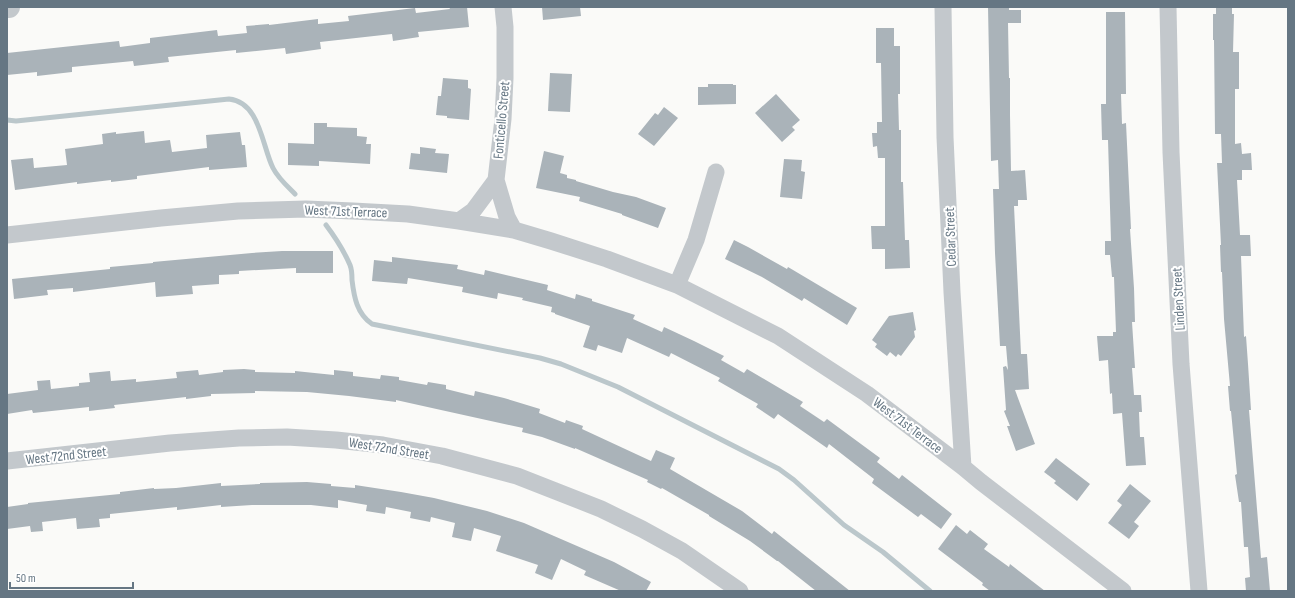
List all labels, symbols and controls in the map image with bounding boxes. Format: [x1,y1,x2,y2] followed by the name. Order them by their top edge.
[490,81,513,160] street label: Fonticello Street
[304,202,388,221] street label: West 71st Terrace
[941,207,960,267] street label: Cedar Street
[1168,267,1189,331] street label: Linden Street
[869,394,946,457] street label: West 71st Terrace
[348,434,430,463] street label: West 72nd Street
[25,443,107,468] street label: West 72nd Street
[10,564,133,590] scale bar
[16,571,36,586] text: 50 m

